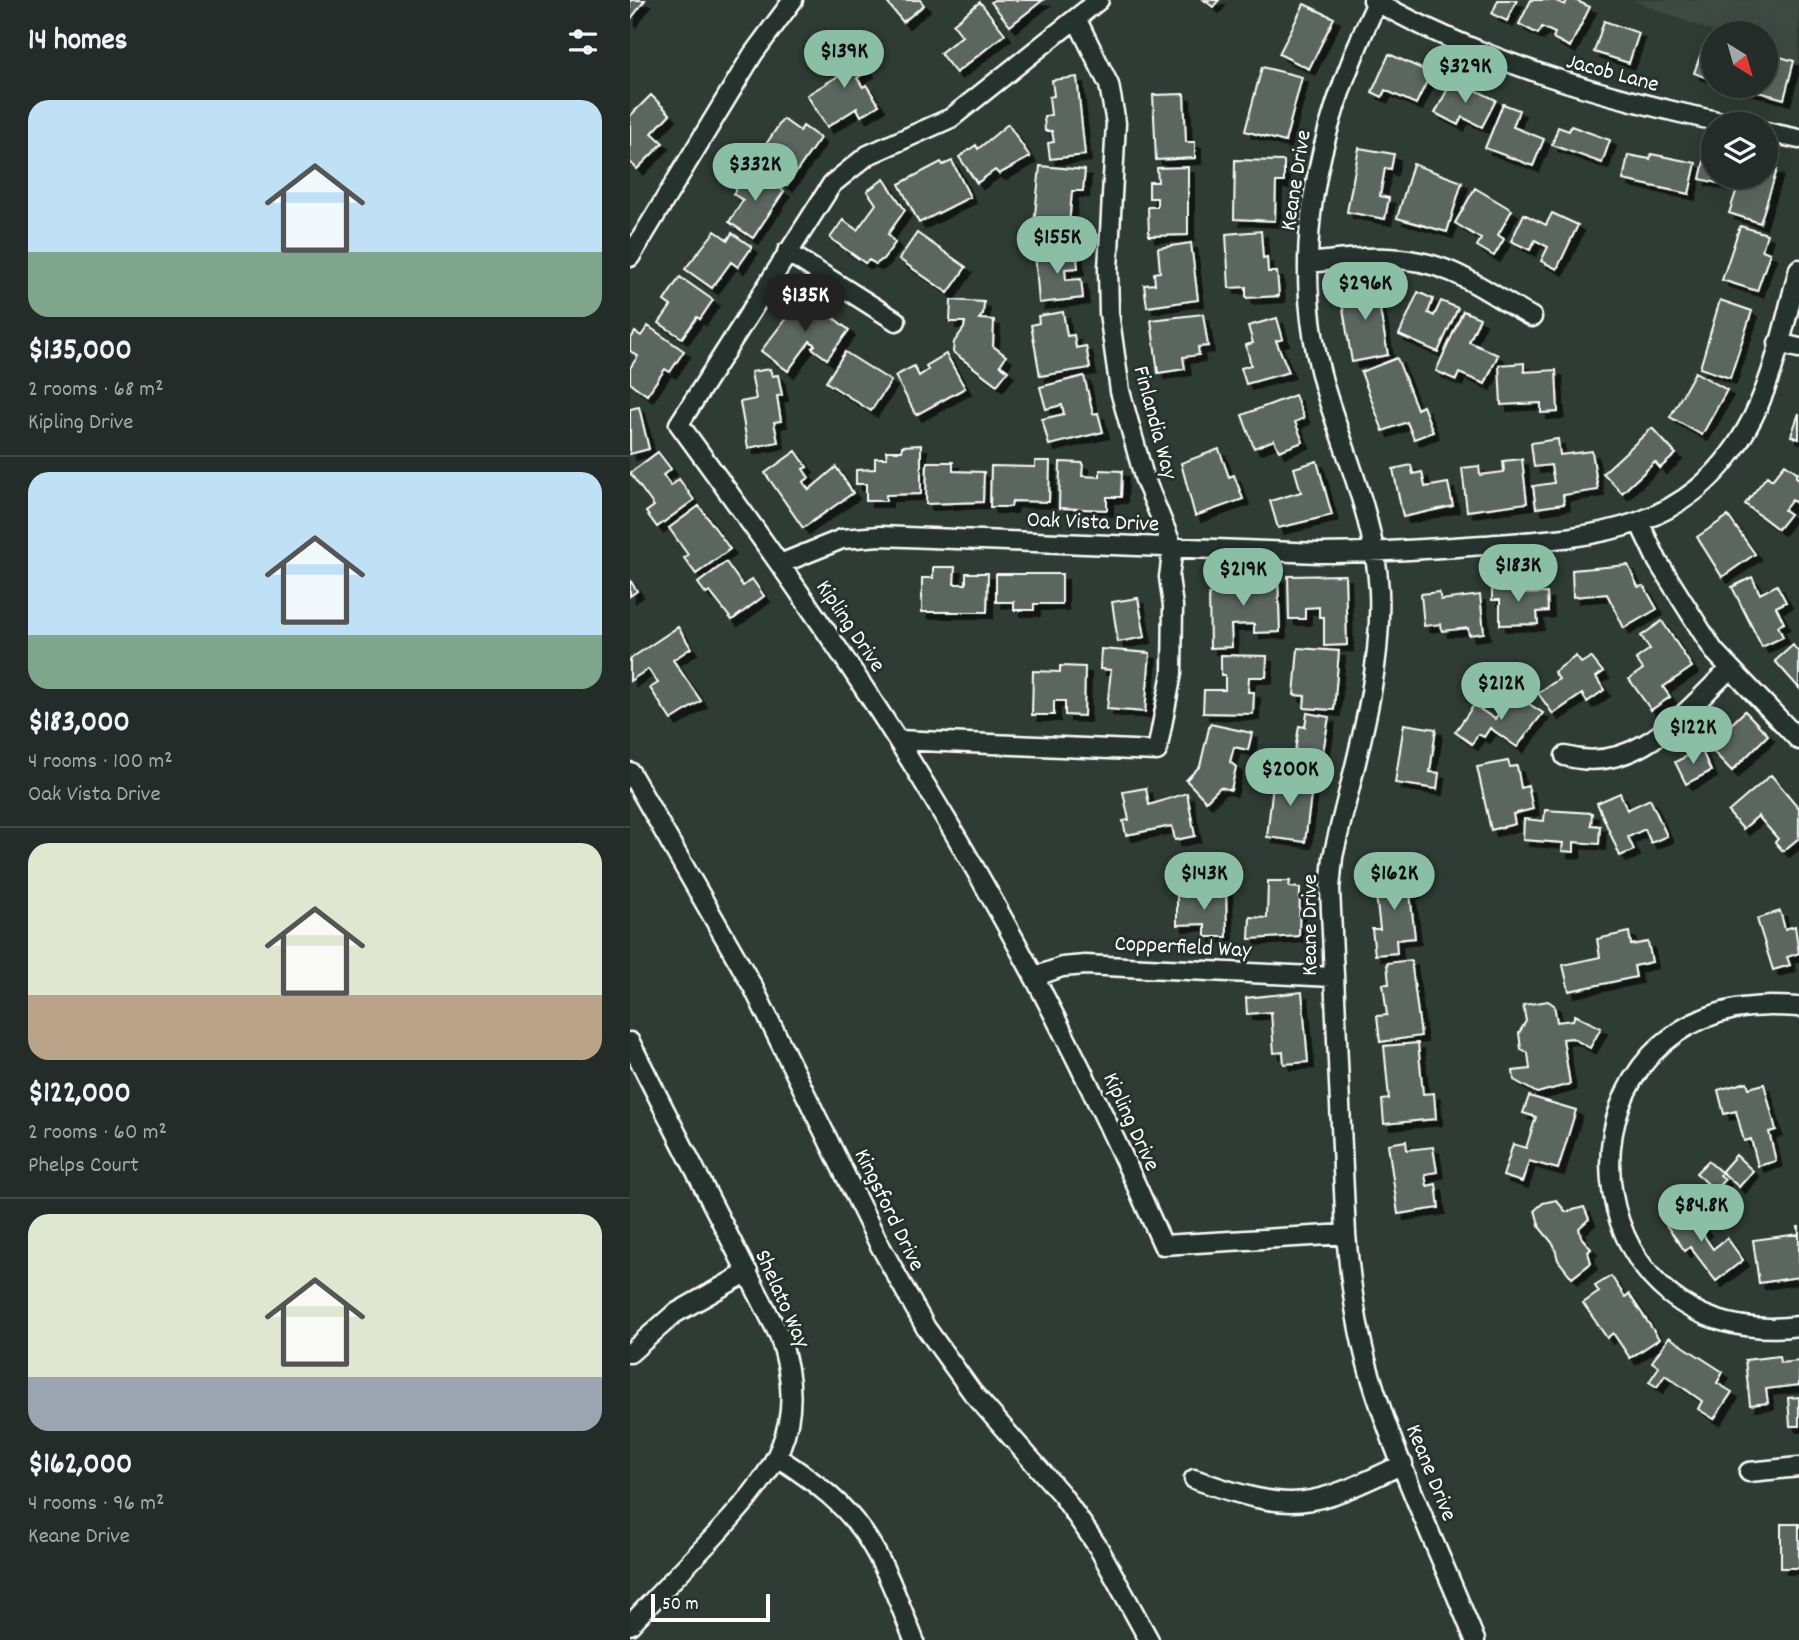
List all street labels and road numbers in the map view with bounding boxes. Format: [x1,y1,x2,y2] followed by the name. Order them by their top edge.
[1562,46,1662,103] street label: Jacob Lane
[1273,128,1322,233] street label: Keane Drive
[1123,362,1185,484] street label: Finlandia Way
[1026,505,1160,542] street label: Oak Vista Drive
[806,574,892,680] street label: Kipling Drive
[1295,874,1328,976] street label: Keane Drive
[1114,928,1253,969] street label: Copperfield Way
[1093,1068,1167,1177] street label: Kipling Drive
[844,1144,932,1277] street label: Kingsford Drive
[745,1245,817,1354] street label: Shelato Way
[1395,1420,1464,1527] street label: Keane Drive

